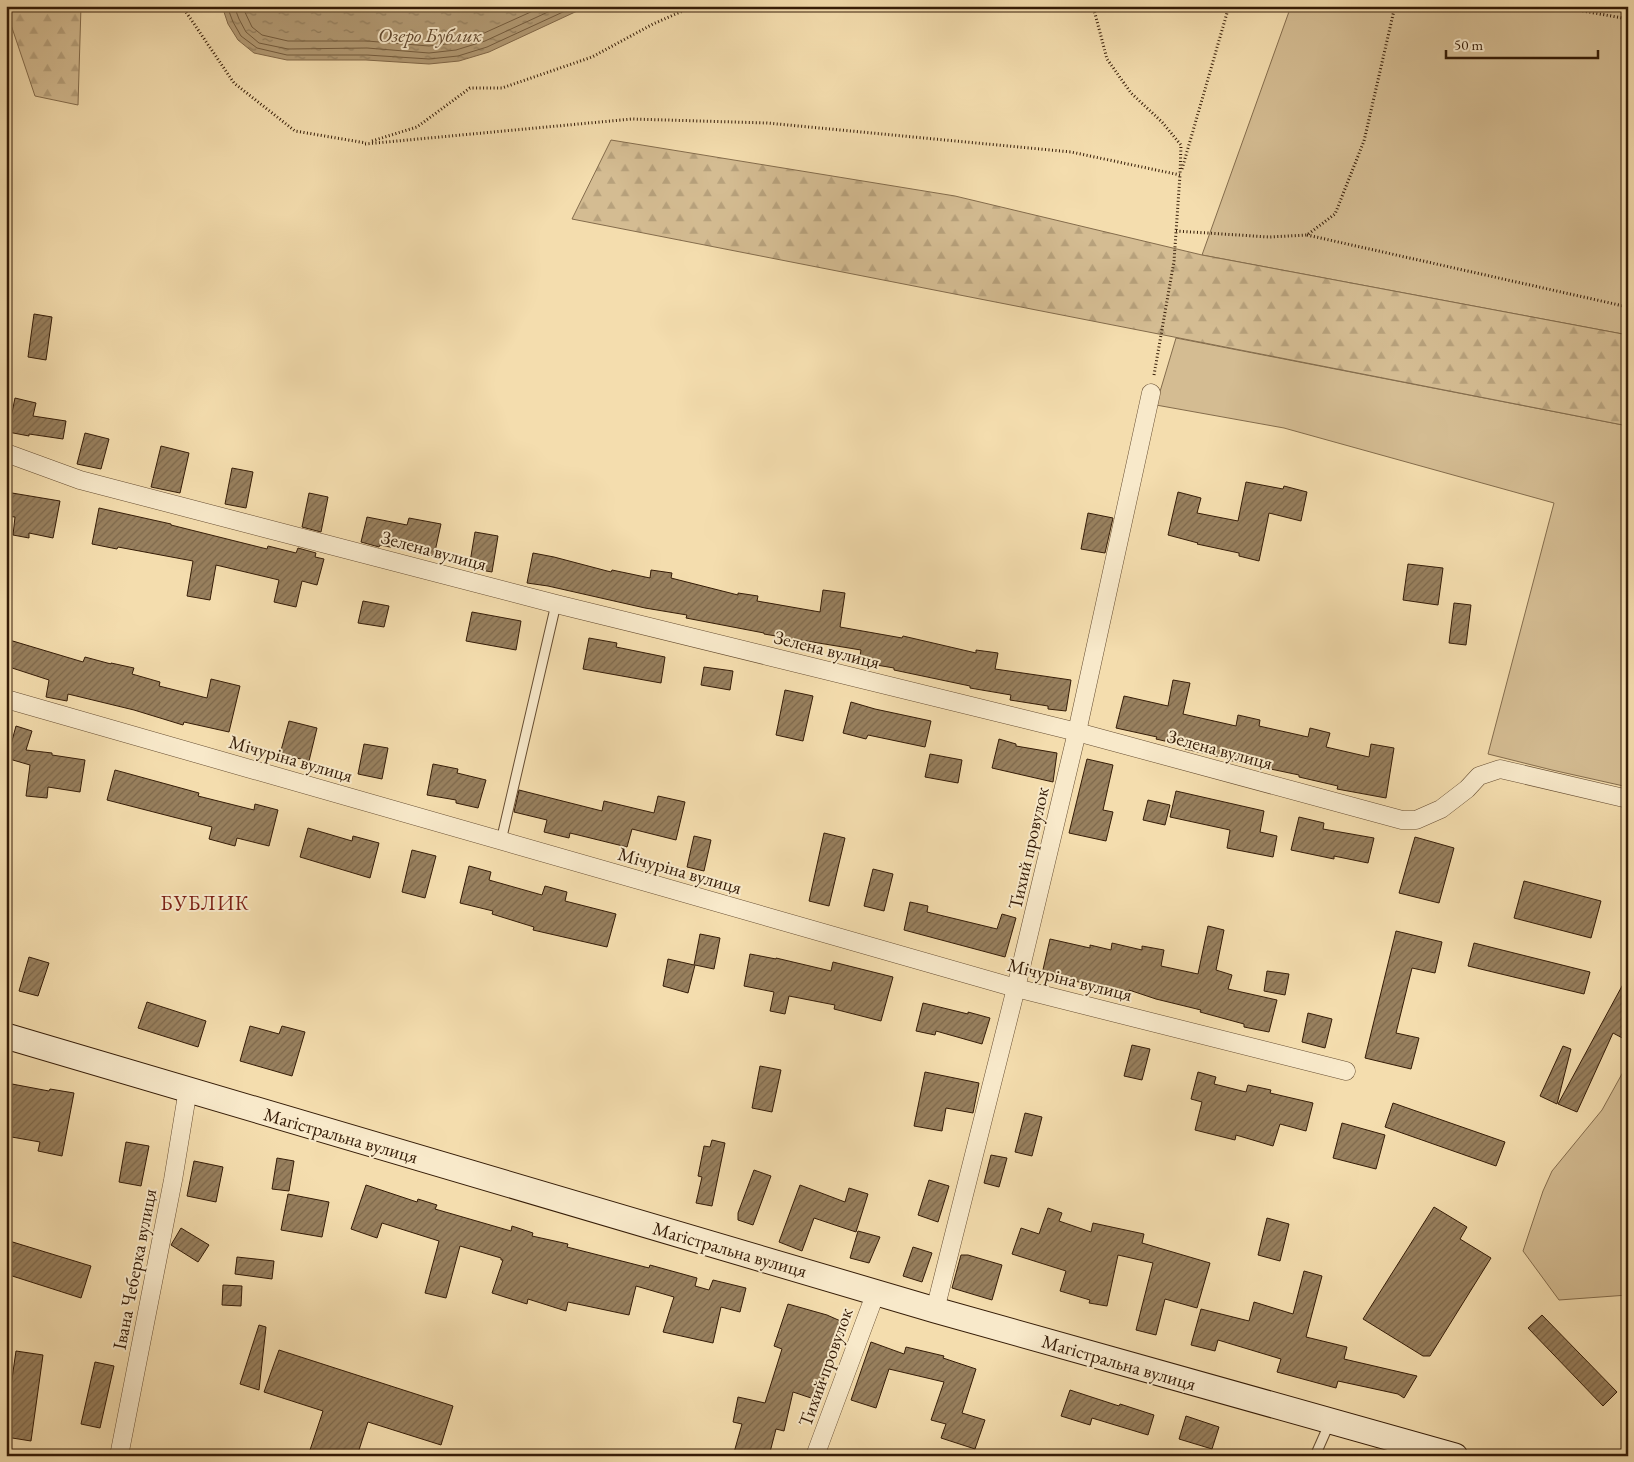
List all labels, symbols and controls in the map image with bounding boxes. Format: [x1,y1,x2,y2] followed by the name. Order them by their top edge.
[378,22,482,48] water label: Озеро Бублик
[1446,28,1599,60] scale bar
[1454,35,1483,54] text: 50 m
[378,524,490,577] street label: Зелена вулиця
[771,624,883,675] street label: Зелена вулиця
[1164,723,1276,776] street label: Зелена вулиця
[226,729,356,788] street label: Мічуріна вулиця
[1002,784,1055,912] street label: Тихий провулок
[615,841,745,900] street label: Мічуріна вулиця
[160,889,250,916] district label: БУБЛИК
[1005,952,1135,1007] street label: Мічуріна вулиця
[261,1102,421,1170] street label: Магістральна вулиця
[107,1186,162,1352] street label: Івана Чеберка вулиця
[650,1216,810,1284] street label: Магістральна вулиця
[792,1304,859,1430] street label: Тихий провулок
[1039,1329,1199,1397] street label: Магістральна вулиця

